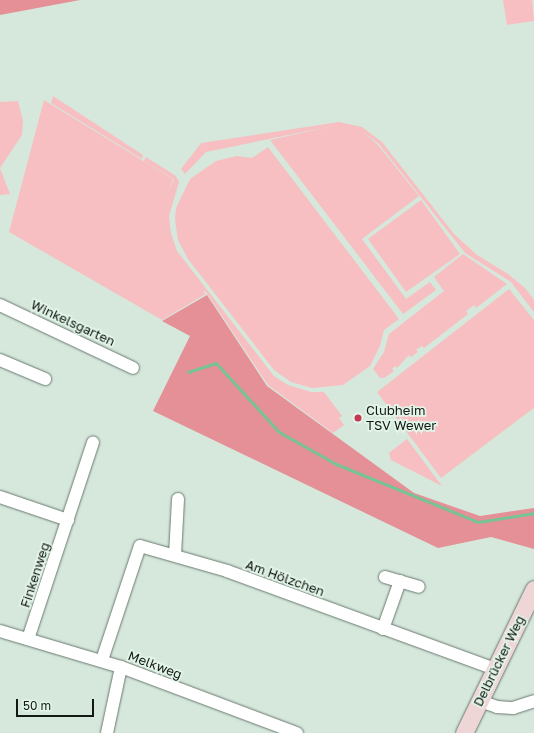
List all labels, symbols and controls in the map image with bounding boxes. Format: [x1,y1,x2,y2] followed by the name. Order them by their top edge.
[28,297,118,349] street label: Winkelsgarten
[366,403,436,434] place label: Clubheim TSV Wewer
[353,413,363,423] marker: Clubheim TSV Wewer
[17,540,53,610] street label: Finkenweg
[243,557,327,599] street label: Am Hölzchen
[470,613,528,709] street label: Delbrücker Weg
[126,648,184,682] street label: Melkweg
[18,691,96,717] scale bar
[23,698,51,713] text: 50 m

